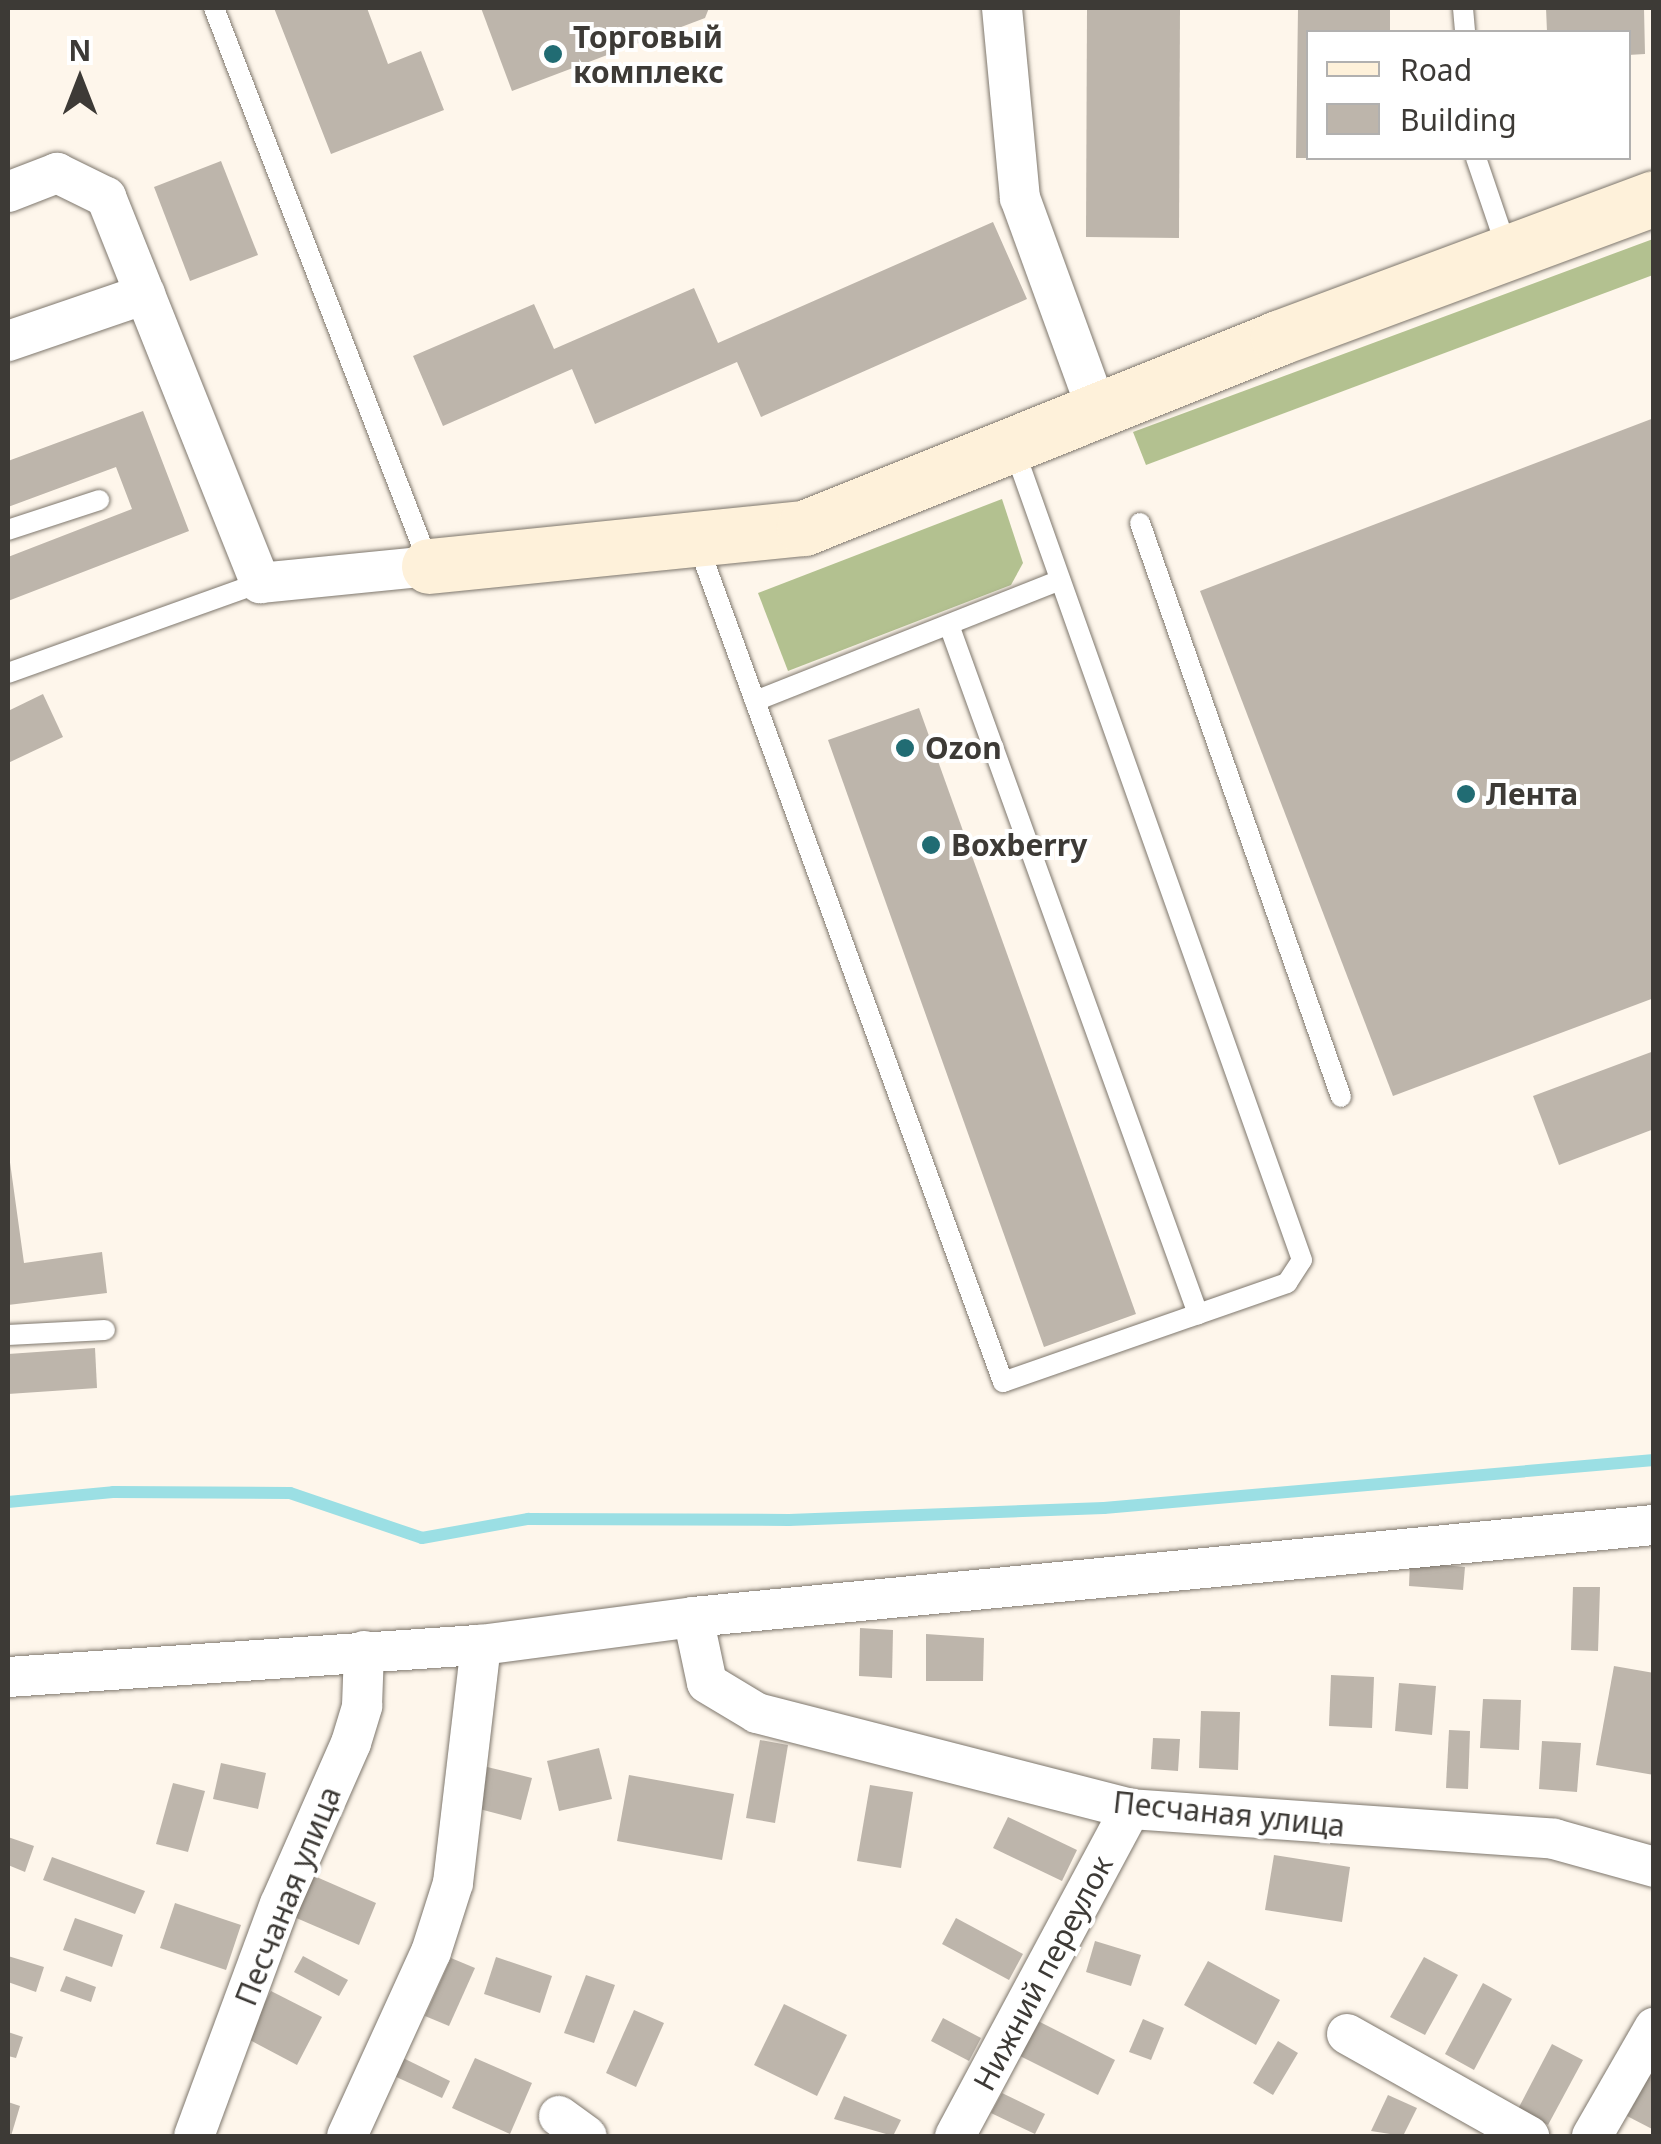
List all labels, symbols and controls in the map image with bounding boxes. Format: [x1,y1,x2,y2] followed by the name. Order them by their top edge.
[573,19,724,90] place label: Торговый комплекс
[30,30,130,130] north arrow
[1306,30,1631,160] legend
[69,31,91,69] text: N
[542,43,564,65] marker: Торговый комплекс
[1400,49,1472,90] text: Road
[1400,99,1517,140] text: Building
[925,730,1002,766] place label: Ozon
[894,737,916,759] marker: Ozon
[1486,776,1578,812] place label: Лента
[1455,783,1477,805] marker: Лента
[951,827,1087,863] place label: Boxberry
[920,834,942,856] marker: Boxberry
[228,1781,348,2011] street label: Песчаная улица
[1111,1784,1347,1844] street label: Песчаная улица
[966,1849,1120,2097] street label: Нижний переулок

